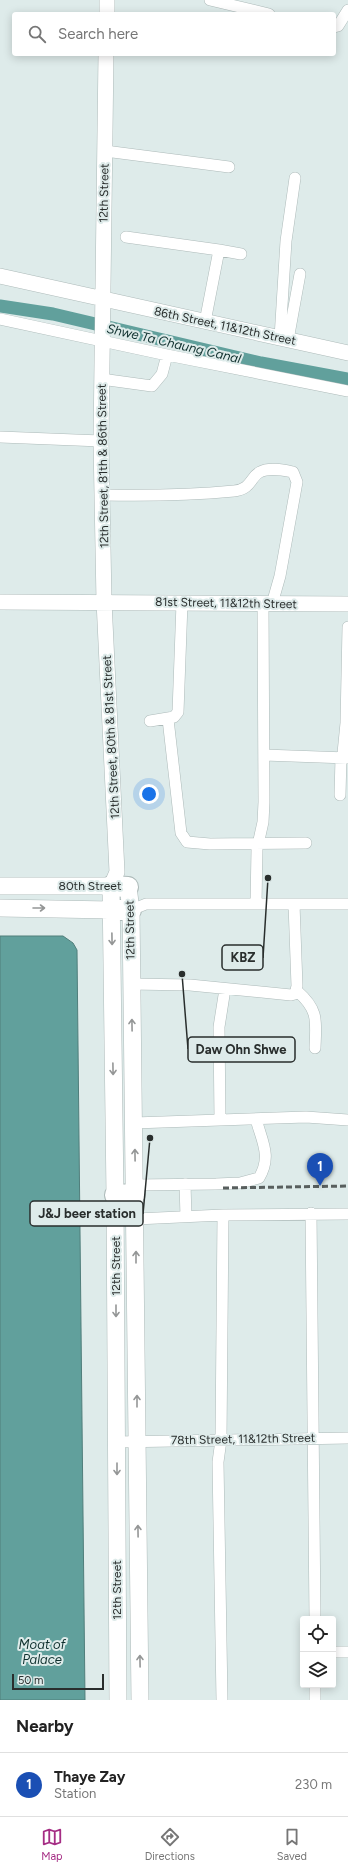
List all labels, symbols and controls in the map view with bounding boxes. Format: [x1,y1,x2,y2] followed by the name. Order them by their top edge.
[12,12,336,56] search box
[26,23,48,45] icon: search
[58,25,138,43] text: Search here
[96,163,112,223] street label: 12th Street
[153,304,298,348] street label: 86th Street, 11&12th Street
[105,321,242,366] water label: Shwe Ta Chaung Canal
[95,383,111,548] street label: 12th Street, 81th & 86th Street
[155,595,297,611] street label: 81st Street, 11&12th Street
[100,654,122,819] street label: 12th Street, 80th & 81st Street
[139,784,159,804] your location
[59,879,122,893] street label: 80th Street
[122,900,138,960] street label: 12th Street
[32,904,45,912] one-way arrow
[108,932,116,945] one-way arrow
[222,945,263,970] callout: KBZ
[231,950,255,965] text: KBZ
[128,1019,136,1032] one-way arrow
[188,1037,295,1062] callout: Daw Ohn Shwe
[196,1042,286,1057] text: Daw Ohn Shwe
[109,1062,117,1075] one-way arrow
[131,1149,139,1162] one-way arrow
[307,1153,333,1186] pin: 1
[30,1201,143,1226] callout: J&J beer station
[38,1206,136,1221] text: J&J beer station
[109,1236,123,1296] street label: 12th Street
[132,1251,140,1264] one-way arrow
[112,1304,120,1317] one-way arrow
[133,1395,141,1408] one-way arrow
[171,1431,316,1447] street label: 78th Street, 11&12th Street
[113,1462,121,1475] one-way arrow
[134,1525,142,1538] one-way arrow
[110,1560,124,1620] street label: 12th Street
[300,1616,336,1688] map controls
[300,1616,336,1652] button: locate
[19,1637,67,1667] water label: Moat of Palace
[300,1652,336,1688] button: layers
[136,1655,144,1668] one-way arrow
[12,1672,104,1691] scale bar
[18,1674,43,1687] text: 50 m
[16,1716,74,1736] text: Nearby
[54,1768,125,1786] text: Thaye Zay
[26,1777,32,1792] text: 1
[295,1777,332,1792] text: 230 m
[54,1786,96,1801] text: Station
[41,1826,63,1863] tab: Map
[145,1826,195,1863] tab: Directions
[277,1826,307,1863] tab: Saved

